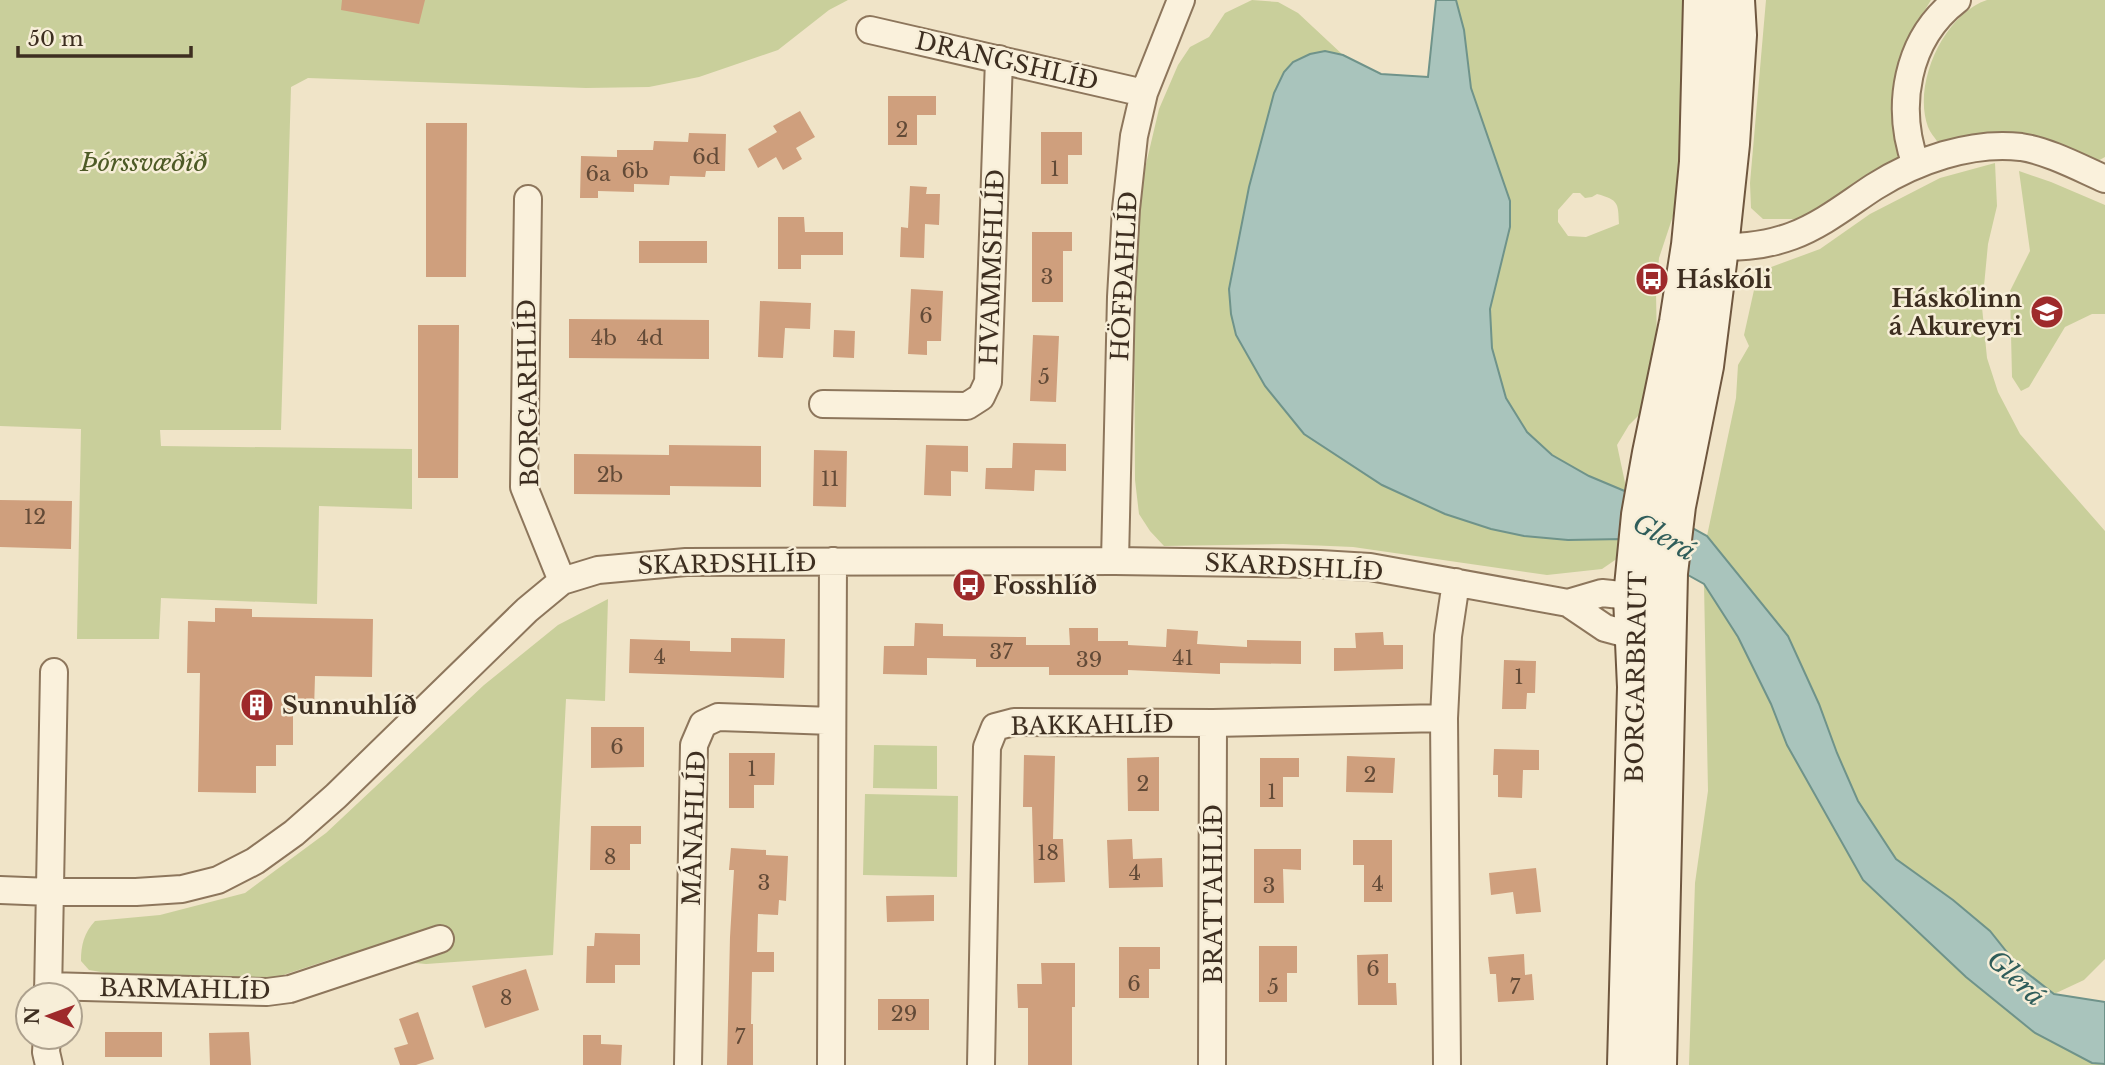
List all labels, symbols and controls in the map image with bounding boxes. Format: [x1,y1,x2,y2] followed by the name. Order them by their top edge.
[18,14,191,58] scale bar
[28,26,84,52] text: 50 m
[913,26,1101,96] street label: DRANGSHLÍÐ
[896,117,908,143] house number: 2
[692,144,720,170] house number: 6d
[79,148,208,177] park label: Þórssvæðið
[1050,156,1060,182] house number: 1
[621,158,649,184] house number: 6b
[585,161,611,187] house number: 6a
[974,168,1010,366] street label: HVAMMSHLÍÐ
[1105,190,1143,362] street label: HÖFÐAHLÍÐ
[1633,260,1671,298] bus stop icon: Háskóli
[1041,264,1053,290] house number: 3
[1676,265,1772,294] place label: Háskóli
[1889,284,2023,341] place label: Háskólinn á Akureyri
[2028,293,2066,331] school or university icon: Háskólinn á Akureyri
[512,299,544,487] street label: BORGARHLÍÐ
[919,303,933,329] house number: 6
[591,325,617,351] house number: 4b
[637,325,663,351] house number: 4d
[1038,364,1050,390] house number: 5
[597,462,623,488] house number: 2b
[821,466,839,492] house number: 11
[24,504,46,530] house number: 12
[1627,506,1701,568] water label: Glerá
[637,548,817,580] street label: SKARÐSHLÍÐ
[1204,548,1384,586] street label: SKARÐSHLÍÐ
[950,566,988,604] bus stop icon: Fosshlíð
[993,571,1097,600] place label: Fosshlíð
[1620,571,1652,783] street label: BORGARBRAUT
[989,639,1013,665] house number: 37
[654,644,666,670] house number: 4
[1172,645,1194,671] house number: 41
[1076,647,1102,673] house number: 39
[1514,664,1524,690] house number: 1
[238,686,276,724] building icon: Sunnuhlíð
[282,691,417,720] place label: Sunnuhlíð
[1010,709,1174,741] street label: BAKKAHLÍÐ
[610,734,624,760] house number: 6
[677,750,711,906] street label: MÁNAHLÍÐ
[747,756,757,782] house number: 1
[1364,762,1376,788] house number: 2
[1137,771,1149,797] house number: 2
[1267,779,1277,805] house number: 1
[1199,804,1228,984] street label: BRATTAHLÍÐ
[1037,840,1059,866] house number: 18
[604,844,616,870] house number: 8
[1129,860,1141,886] house number: 4
[758,870,770,896] house number: 3
[1372,871,1384,897] house number: 4
[1263,873,1275,899] house number: 3
[1980,943,2052,1013] water label: Glerá
[1366,956,1380,982] house number: 6
[1127,971,1141,997] house number: 6
[99,973,271,1005] street label: BARMAHLÍÐ
[1267,974,1279,1000] house number: 5
[1510,974,1521,1000] house number: 7
[14,981,84,1051] north arrow
[500,985,512,1011] house number: 8
[891,1001,917,1027] house number: 29
[21,1006,44,1025] text: N
[735,1024,746,1050] house number: 7

